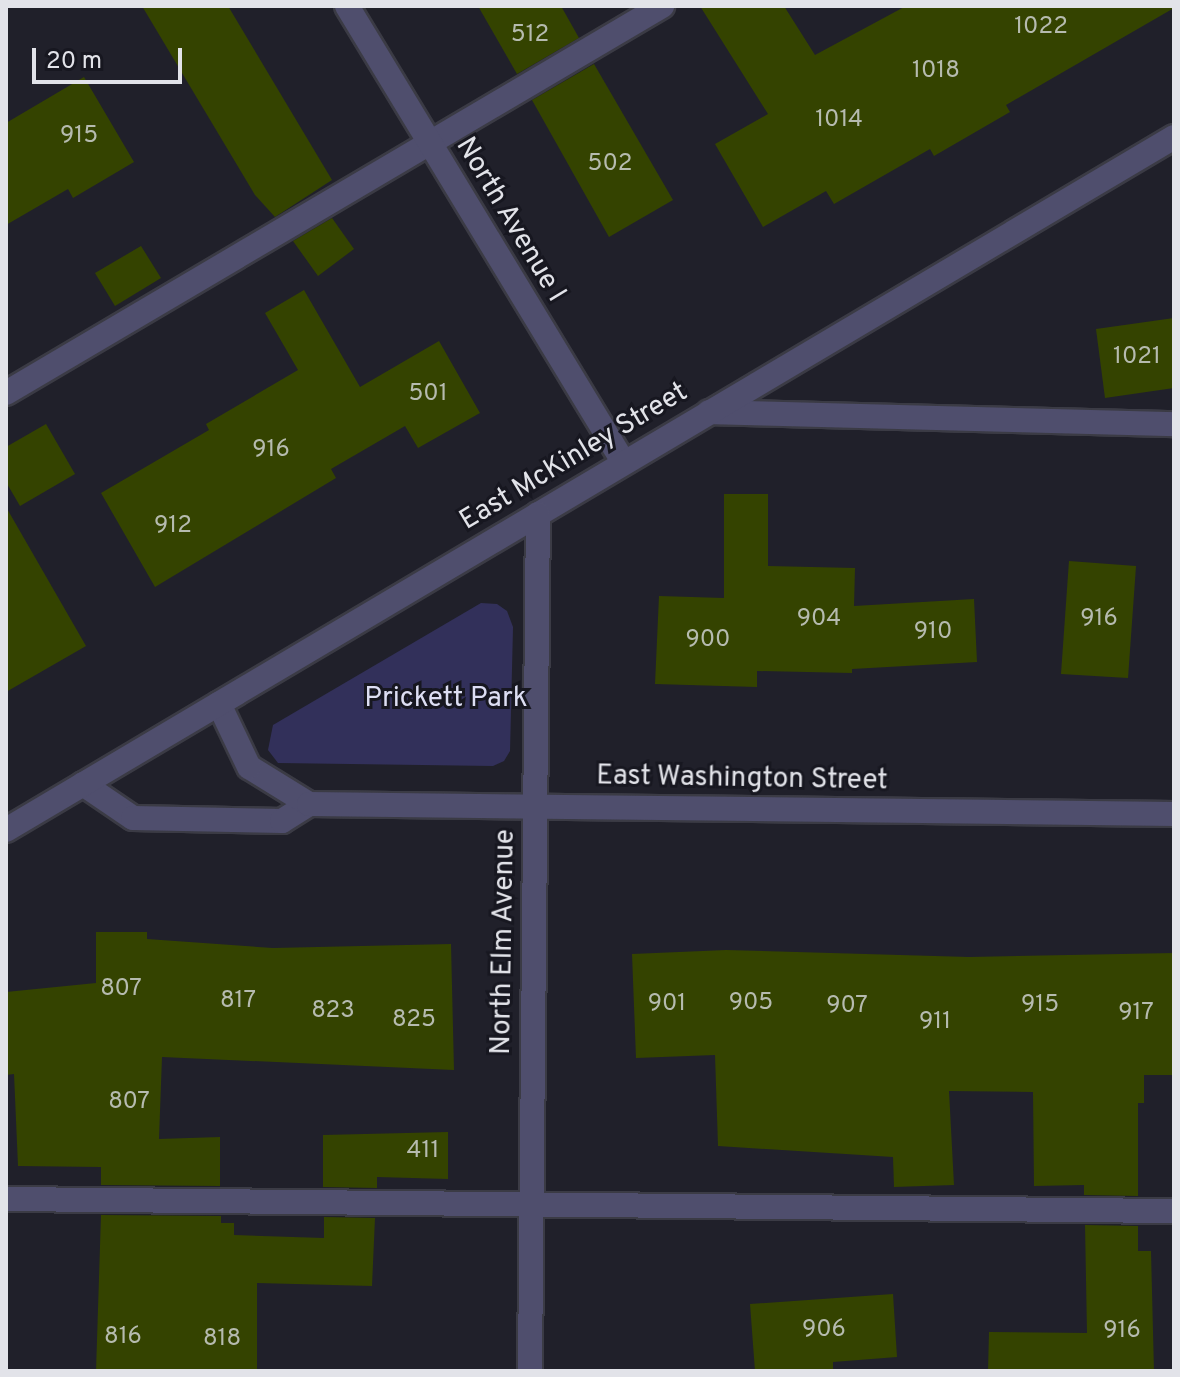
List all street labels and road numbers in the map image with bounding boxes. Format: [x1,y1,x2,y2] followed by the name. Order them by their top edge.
[447,131,573,309] street label: North Avenue I
[454,376,694,538] street label: East McKinley Street
[596,760,888,798] street label: East Washington Street
[485,828,523,1056] street label: North Elm Avenue

